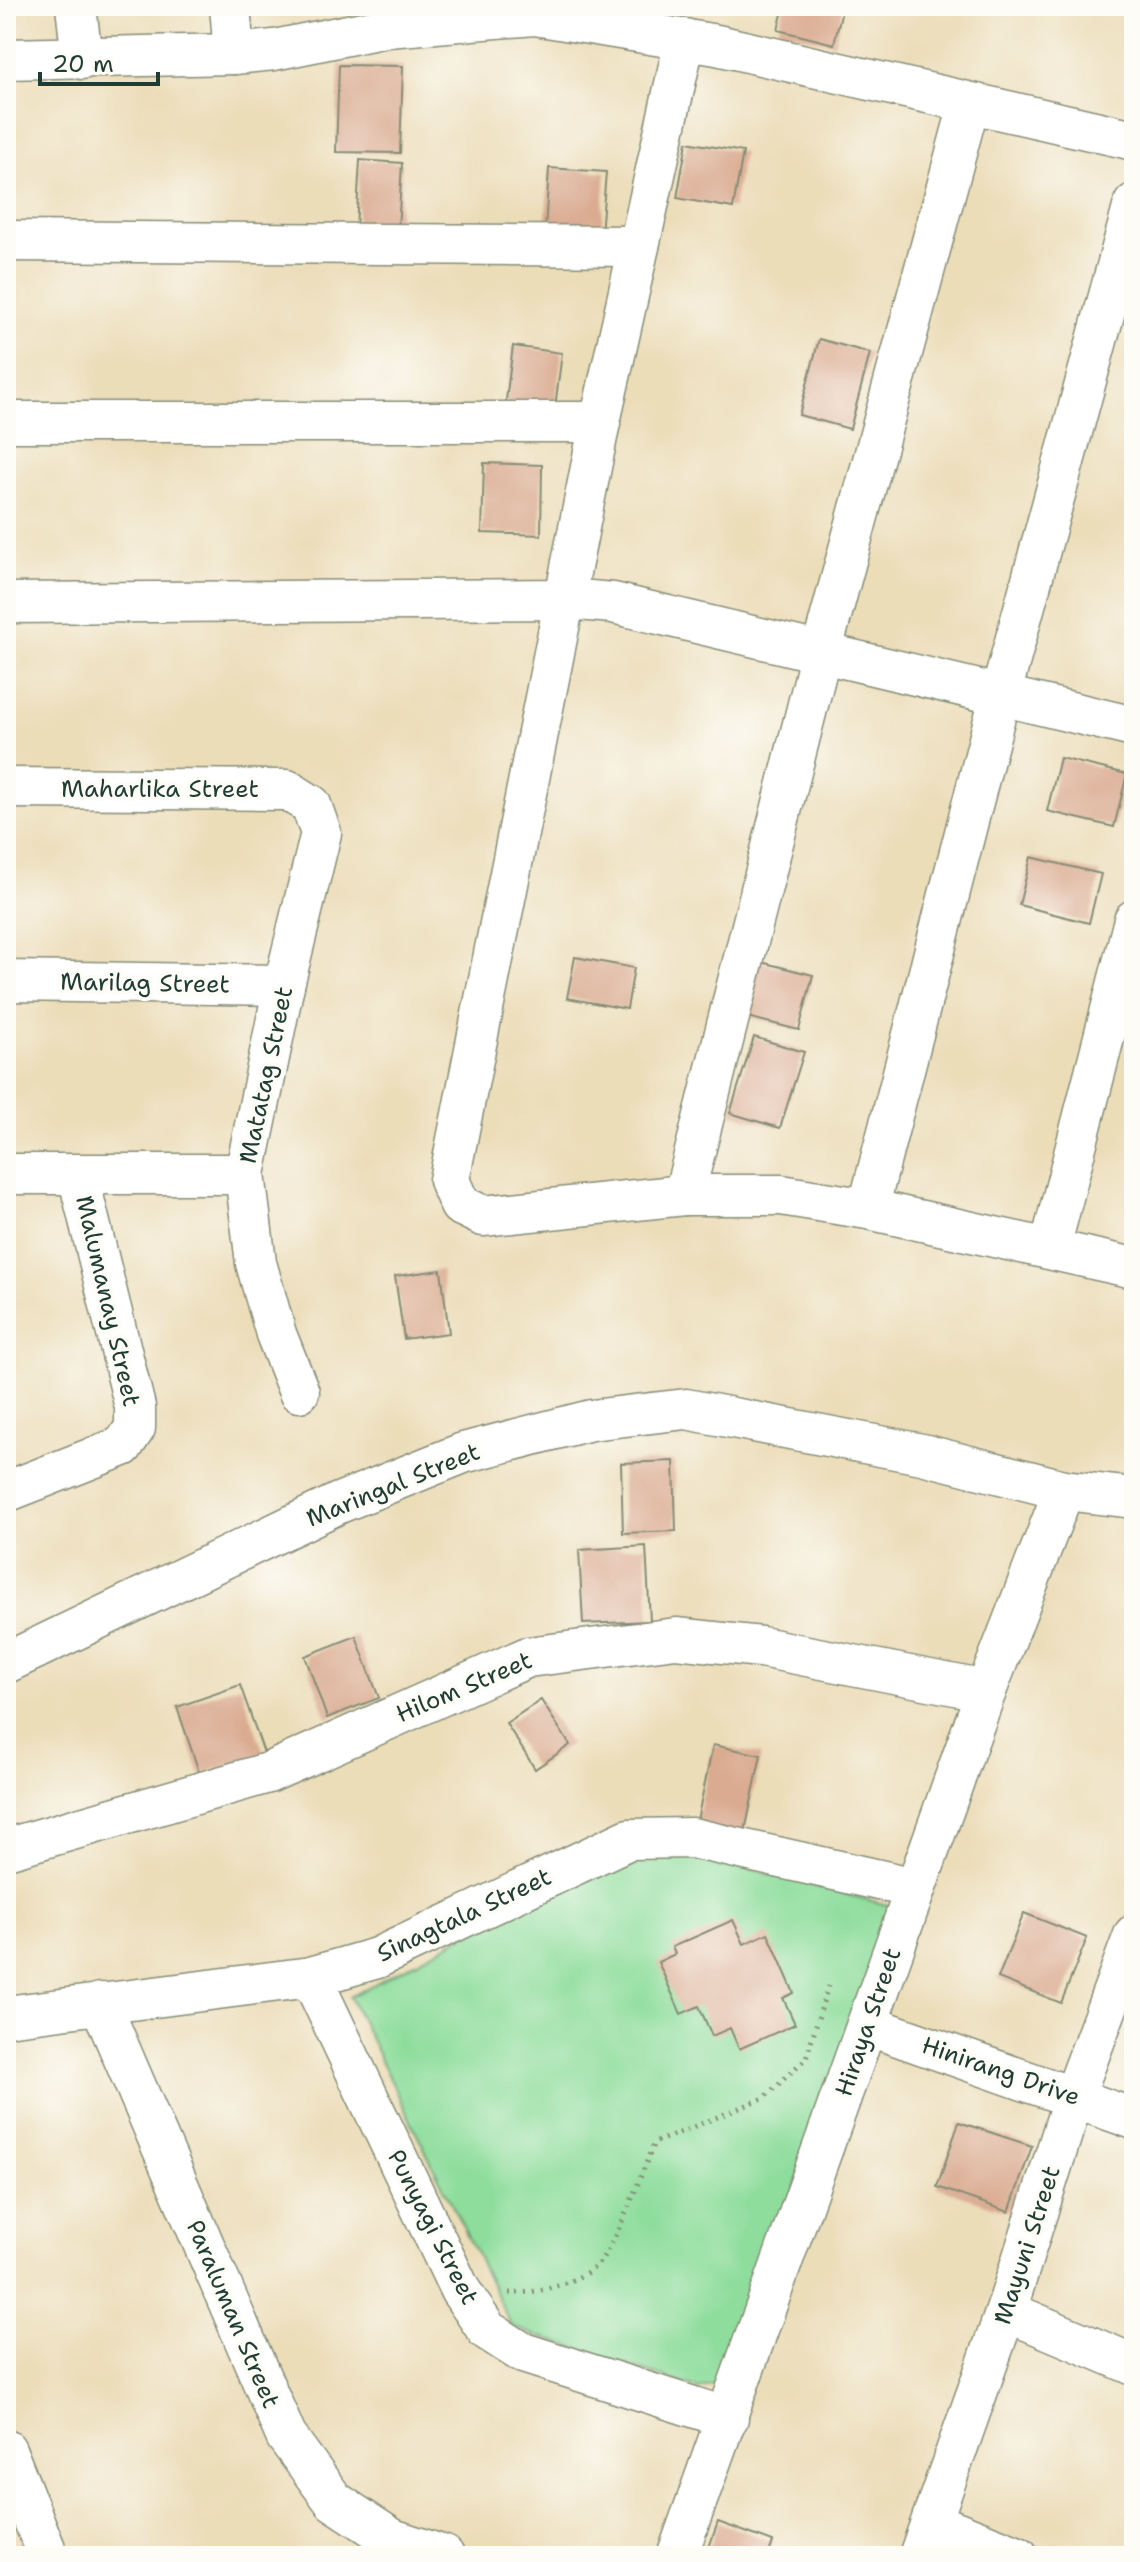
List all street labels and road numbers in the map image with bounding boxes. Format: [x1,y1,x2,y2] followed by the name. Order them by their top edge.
[61,773,259,805] street label: Maharlika Street
[60,966,230,1000] street label: Marilag Street
[232,984,300,1166] street label: Matatag Street
[68,1192,148,1410] street label: Malumanay Street
[301,1436,485,1534] street label: Maringal Street
[391,1644,537,1730] street label: Hilom Street
[372,1861,556,1969] street label: Sinagtala Street
[828,1943,908,2101] street label: Hiraya Street
[918,2029,1084,2113] street label: Hinirang Drive
[380,2144,486,2310] street label: Punyagi Street
[986,2162,1068,2328] street label: Mayuni Street
[179,2215,287,2413] street label: Paraluman Street

